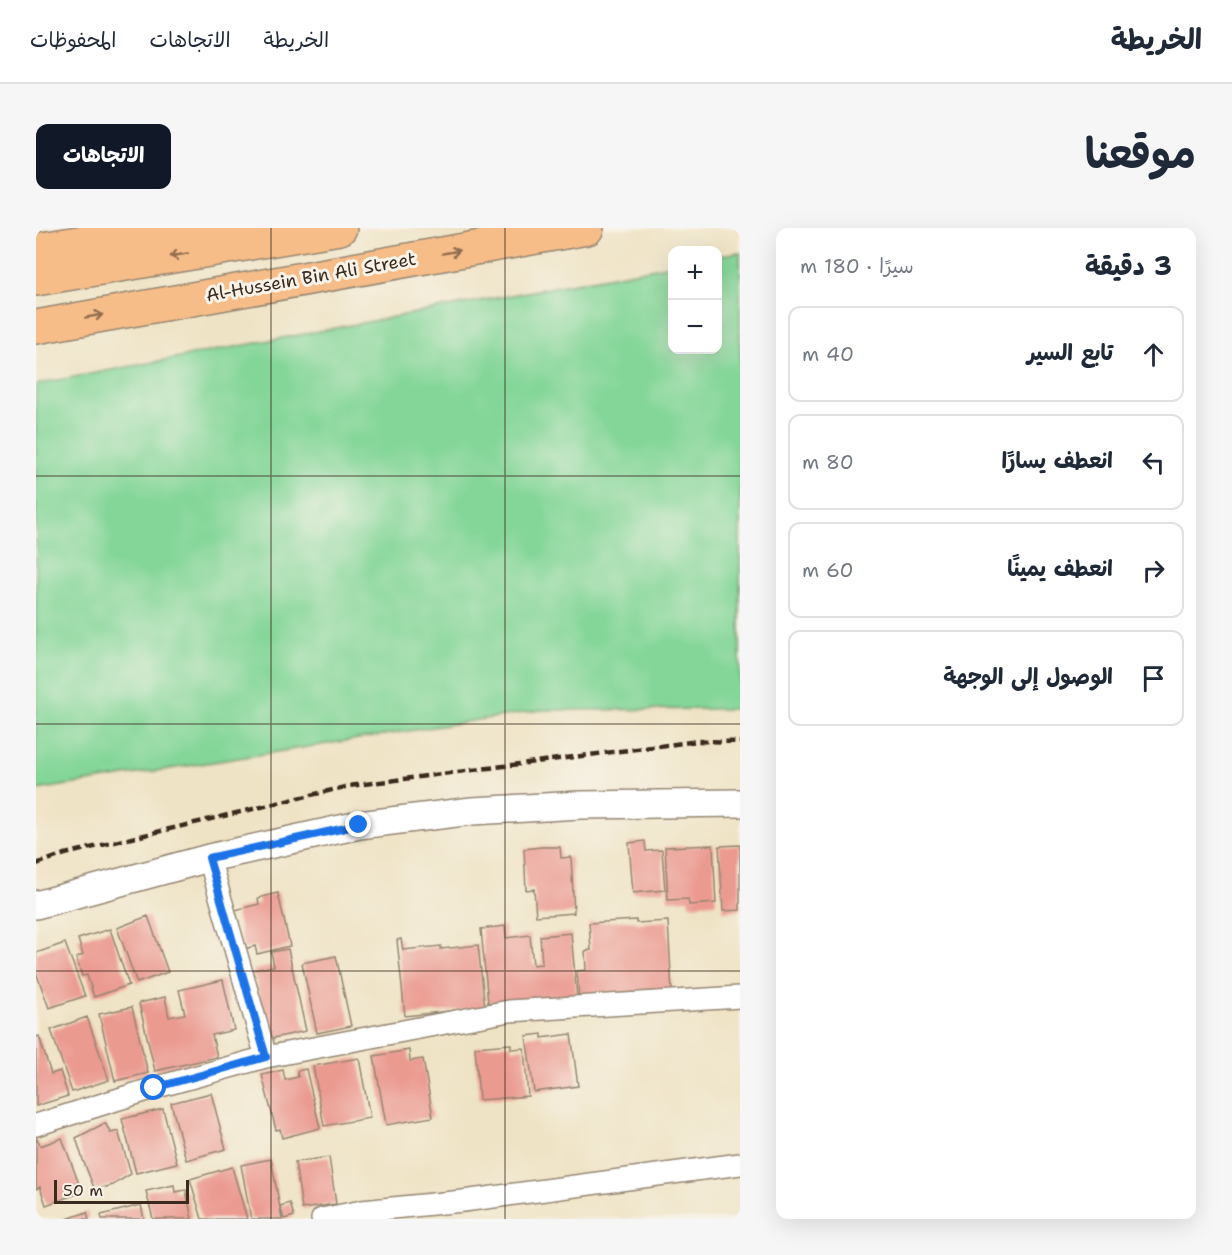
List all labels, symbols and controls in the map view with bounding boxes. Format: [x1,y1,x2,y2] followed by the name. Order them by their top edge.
[1111,20,1202,58] text: الخريطة
[30,26,116,54] text: المحفوظات
[149,26,231,54] text: الاتجاهات
[264,26,329,54] text: الخريطة
[36,124,171,189] button: الاتجاهات
[1085,125,1196,181] text: موقعنا
[441,246,460,257] one-way arrow
[668,246,722,354] map controls
[668,246,722,300] button: +
[204,247,418,307] street label: Al-Hussein Bin Ali Street
[1085,248,1172,283] text: 3 دقيقة
[169,250,189,261] one-way arrow
[800,253,914,279] text: سيرًا · 180 m
[668,300,722,354] button: −
[83,311,103,322] one-way arrow
[1027,338,1113,367] text: تابع السير
[1137,338,1170,371] icon: ahead
[802,341,854,367] text: 40 m
[1001,446,1113,475] text: انعطف يسارًا
[1137,446,1170,479] icon: left
[802,449,854,475] text: 80 m
[1007,554,1113,583] text: انعطف يمينًا
[1137,554,1170,587] icon: right
[802,557,854,583] text: 60 m
[943,662,1113,691] text: الوصول إلى الوجهة
[1137,662,1170,695] icon: arrive
[345,811,371,837] route end
[140,1074,166,1100] route start
[54,1177,189,1204] scale bar
[63,1180,103,1201] text: 50 m

